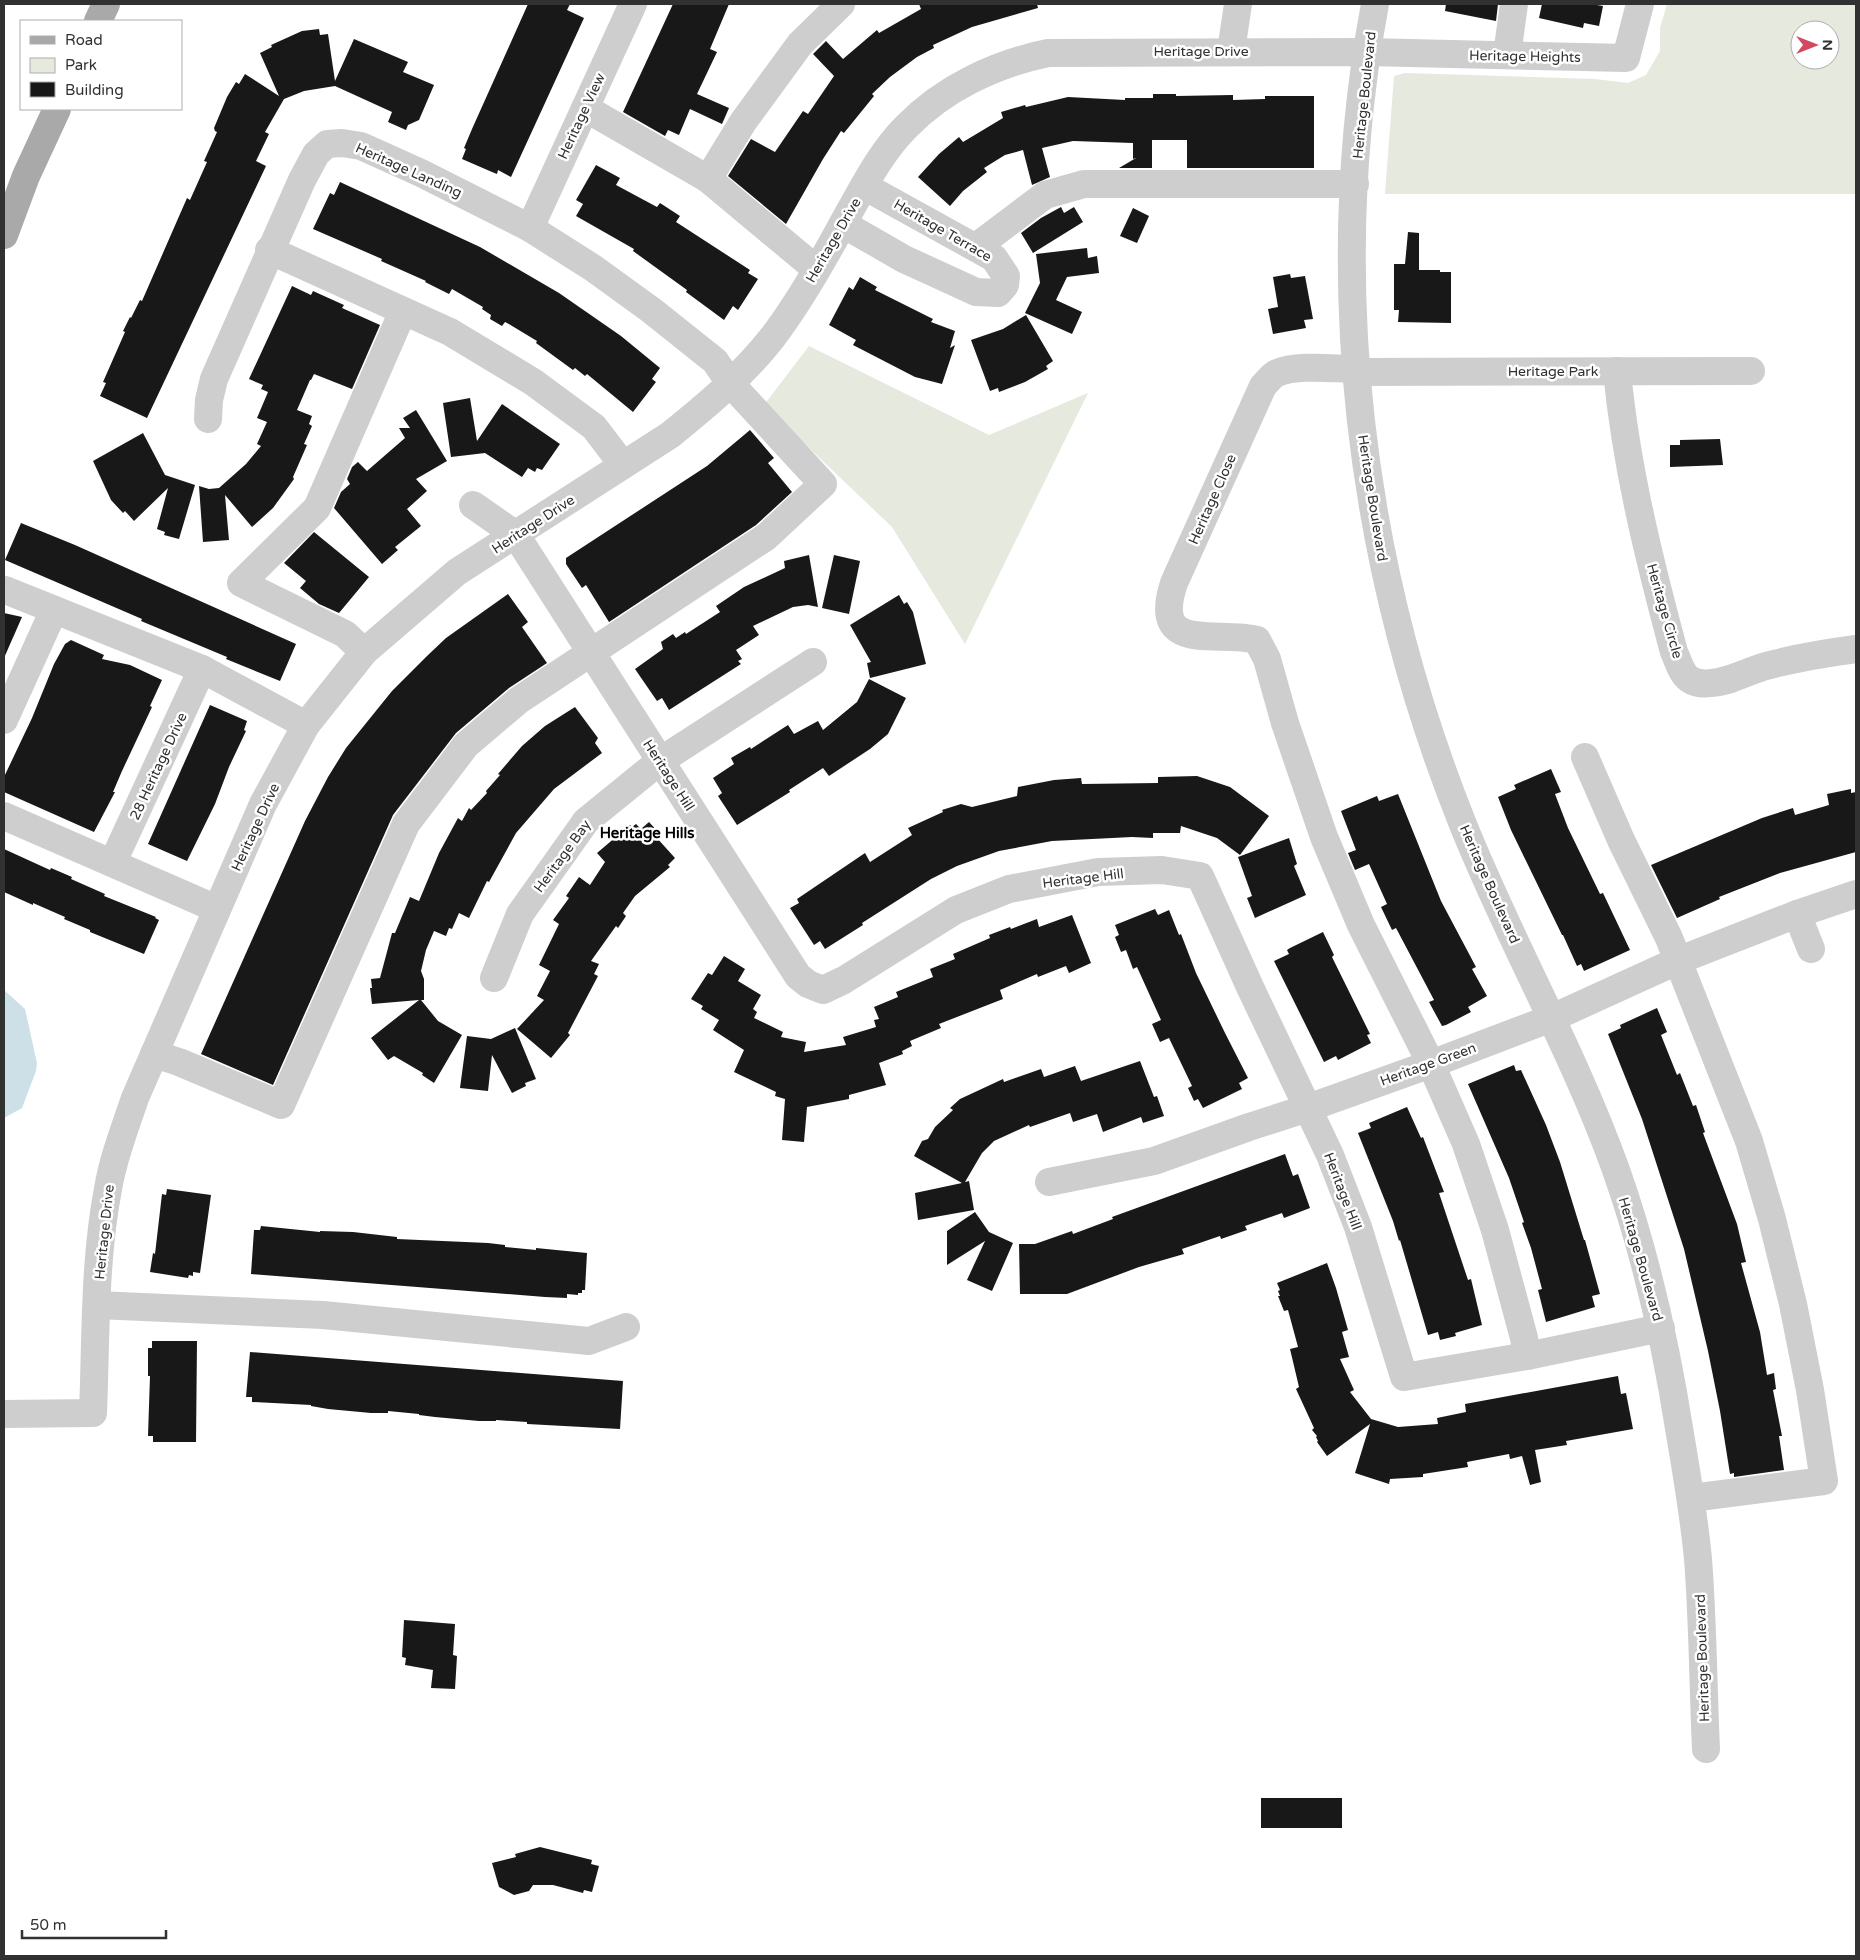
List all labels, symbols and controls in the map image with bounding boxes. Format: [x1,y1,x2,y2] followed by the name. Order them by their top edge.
[20,20,182,110] legend
[1790,20,1840,70] north arrow
[65,31,103,49] text: Road
[1349,31,1380,160] street label: Heritage Boulevard
[1819,39,1836,51] text: N
[1153,43,1249,60] street label: Heritage Drive
[1469,47,1581,66] street label: Heritage Heights
[65,56,97,74] text: Park
[554,71,609,162] street label: Heritage View
[65,81,124,99] text: Building
[353,139,465,202] street label: Heritage Landing
[802,195,865,286] street label: Heritage Drive
[891,196,995,265] street label: Heritage Terrace
[1508,363,1599,380] street label: Heritage Park
[1354,434,1391,563] street label: Heritage Boulevard
[1185,451,1240,547] street label: Heritage Close
[489,491,578,557] street label: Heritage Drive
[1643,562,1686,661] street label: Heritage Circle
[126,710,191,823] street label: 28 Heritage Drive
[639,736,698,814] street label: Heritage Hill
[228,780,283,874] street label: Heritage Drive
[530,816,595,896] street label: Heritage Bay
[1456,822,1523,946] street label: Heritage Boulevard
[600,824,694,843] district label: Heritage Hills
[1042,865,1125,892] street label: Heritage Hill
[1378,1039,1478,1090] street label: Heritage Green
[1320,1150,1365,1232] street label: Heritage Hill
[91,1184,118,1280] street label: Heritage Drive
[1615,1195,1666,1323] street label: Heritage Boulevard
[1692,1594,1713,1722] street label: Heritage Boulevard
[22,1908,166,1940] scale bar
[30,1916,67,1934] text: 50 m

